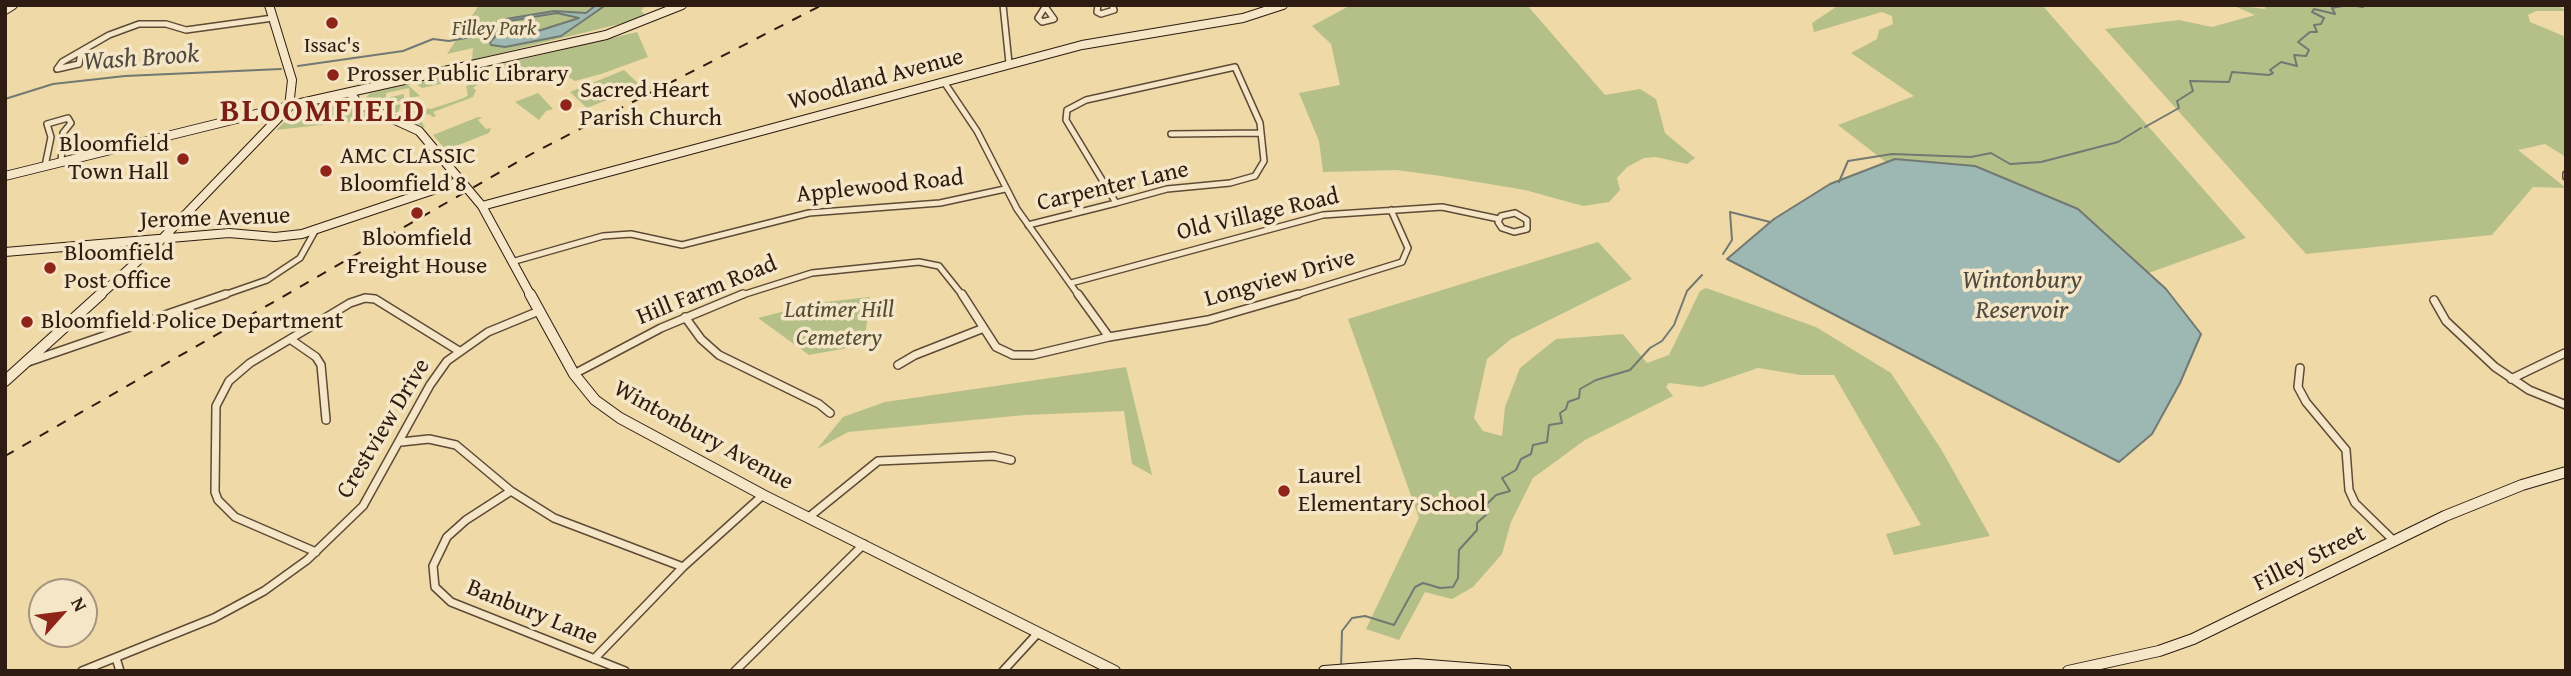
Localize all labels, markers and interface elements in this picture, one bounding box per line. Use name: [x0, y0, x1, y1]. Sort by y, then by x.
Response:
marker: Issac's: [324, 15, 340, 31]
park label: Filley Park: [452, 17, 536, 43]
place label: Issac's: [304, 34, 360, 60]
water label: Wash Brook: [82, 39, 200, 79]
street label: Woodland Avenue: [785, 43, 967, 117]
place label: Prosser Public Library: [347, 61, 569, 89]
marker: Prosser Public Library: [325, 67, 341, 83]
place label: Sacred Heart Parish Church: [580, 77, 722, 133]
district label: BLOOMFIELD: [221, 94, 425, 132]
marker: Sacred Heart Parish Church: [558, 97, 574, 113]
place label: Bloomfield Town Hall: [59, 131, 169, 187]
place label: AMC CLASSIC Bloomfield 8: [340, 143, 476, 199]
marker: Bloomfield Town Hall: [175, 151, 191, 167]
street label: Carpenter Lane: [1034, 156, 1192, 218]
marker: AMC CLASSIC Bloomfield 8: [318, 163, 334, 179]
street label: Applewood Road: [795, 164, 965, 210]
street label: Old Village Road: [1174, 182, 1342, 248]
street label: Jerome Avenue: [139, 202, 291, 236]
marker: Bloomfield Freight House: [409, 205, 425, 221]
place label: Bloomfield Freight House: [347, 225, 487, 281]
place label: Bloomfield Post Office: [64, 240, 174, 296]
street label: Longview Drive: [1201, 244, 1359, 314]
street label: Hill Farm Road: [633, 250, 781, 332]
marker: Bloomfield Post Office: [42, 260, 58, 276]
water label: Wintonbury Reservoir: [1962, 265, 2082, 326]
park label: Latimer Hill Cemetery: [784, 297, 894, 353]
place label: Bloomfield Police Department: [41, 308, 343, 336]
marker: Bloomfield Police Department: [19, 314, 35, 330]
street label: Crestview Drive: [331, 354, 437, 504]
street label: Wintonbury Avenue: [608, 375, 798, 497]
place label: Laurel Elementary School: [1298, 463, 1486, 519]
marker: Laurel Elementary School: [1276, 483, 1292, 499]
street label: Filley Street: [2249, 520, 2371, 598]
street label: Banbury Lane: [462, 574, 602, 652]
north arrow: [28, 578, 98, 648]
text: N: [64, 592, 95, 616]

